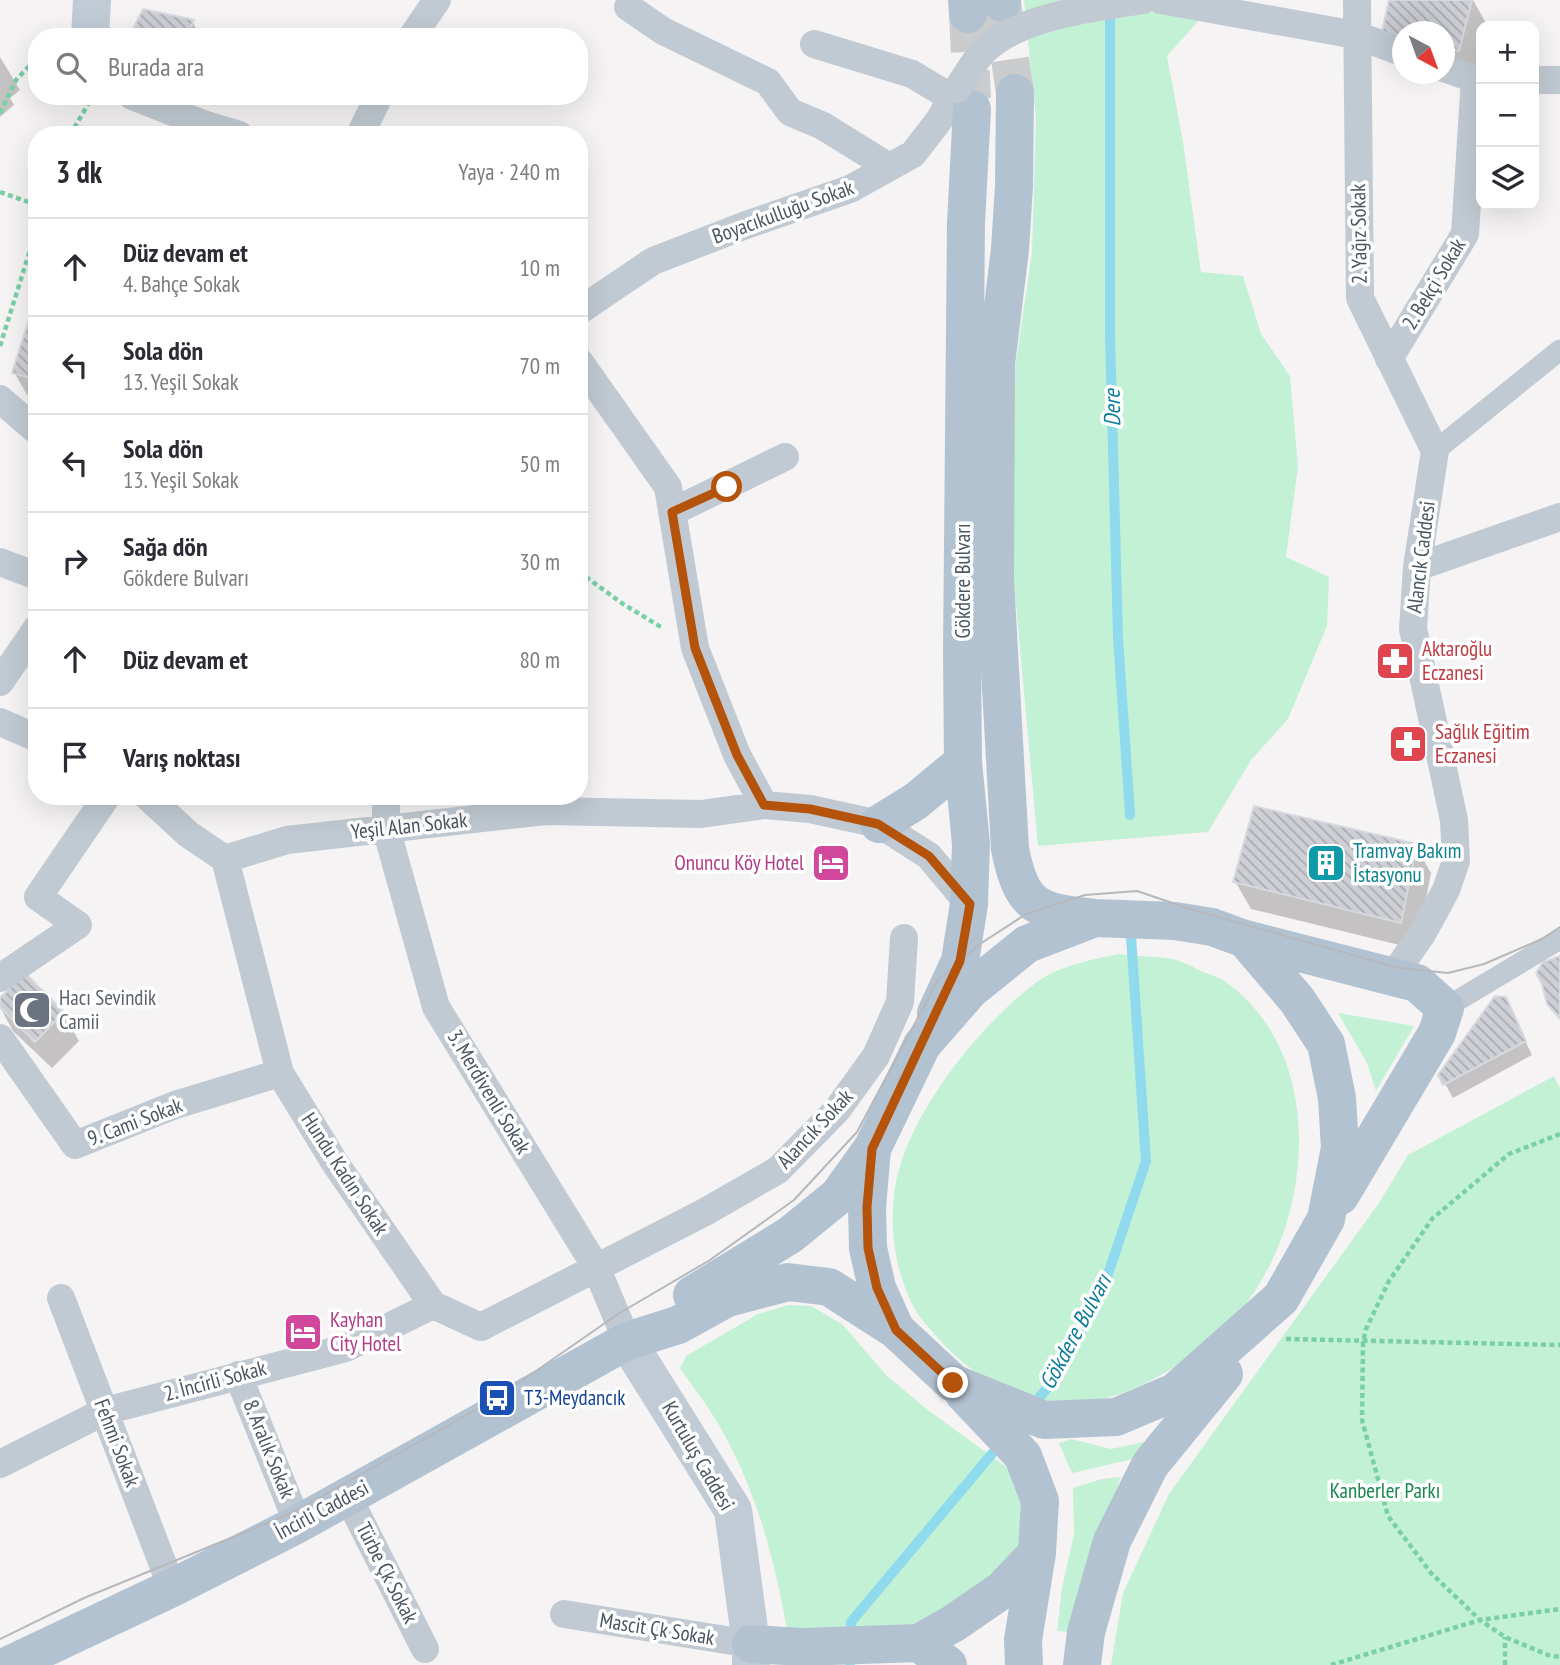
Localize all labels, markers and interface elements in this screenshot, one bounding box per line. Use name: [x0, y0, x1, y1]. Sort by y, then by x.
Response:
north arrow: [1392, 21, 1455, 84]
map controls: [1476, 21, 1539, 210]
button: +: [1476, 21, 1539, 84]
search box: [28, 28, 588, 105]
icon: search: [52, 48, 90, 86]
text: Burada ara: [108, 50, 204, 83]
button: −: [1476, 84, 1539, 147]
button: layers: [1476, 147, 1539, 210]
text: 3 dk: [56, 152, 102, 191]
text: Yaya · 240 m: [458, 157, 560, 186]
street label: Boyacıkulluğu Sokak: [708, 173, 857, 250]
street label: 2. Yağız Sokak: [1344, 184, 1373, 284]
street label: 2. Bekçi Sokak: [1396, 233, 1471, 334]
text: Düz devam et: [123, 236, 248, 269]
icon: ahead: [56, 248, 94, 286]
text: 10 m: [519, 253, 560, 282]
text: 4. Bahçe Sokak: [123, 269, 240, 298]
text: Sola dön: [123, 334, 203, 367]
icon: left: [56, 346, 94, 384]
text: 70 m: [519, 351, 560, 380]
text: 13. Yeşil Sokak: [123, 367, 239, 396]
water label: Dere: [1097, 388, 1126, 427]
text: Sola dön: [123, 432, 203, 465]
icon: left: [56, 444, 94, 482]
text: 50 m: [519, 449, 560, 478]
text: 13. Yeşil Sokak: [123, 465, 239, 494]
route start: [711, 471, 742, 502]
street label: Alancık Caddesi: [1400, 499, 1441, 615]
street label: Gökdere Bulvarı: [949, 524, 976, 638]
text: Sağa dön: [123, 530, 208, 563]
icon: right: [56, 542, 94, 580]
text: 30 m: [519, 547, 560, 576]
text: Gökdere Bulvarı: [123, 563, 249, 592]
place label: Aktaroğlu Eczanesi: [1422, 635, 1492, 686]
icon: ahead: [56, 640, 94, 678]
pharmacy icon: Aktaroğlu Eczanesi: [1374, 640, 1416, 682]
text: Düz devam et: [123, 643, 248, 676]
text: 80 m: [519, 645, 560, 674]
place label: Sağlık Eğitim Eczanesi: [1435, 718, 1530, 769]
pharmacy icon: Sağlık Eğitim Eczanesi: [1387, 723, 1429, 765]
icon: arrive: [56, 738, 94, 776]
text: Varış noktası: [123, 741, 241, 774]
street label: Yeşil Alan Sokak: [349, 806, 468, 845]
place label: Tramvay Bakım İstasyonu: [1353, 837, 1461, 888]
hotel icon: Onuncu Köy Hotel: [810, 842, 852, 884]
building icon: Tramvay Bakım İstasyonu: [1305, 842, 1347, 884]
place label: Onuncu Köy Hotel: [674, 849, 804, 876]
place label: Hacı Sevindik Camii: [59, 984, 156, 1035]
mosque icon: Hacı Sevindik Camii: [11, 989, 53, 1031]
street label: 3. Merdivenli Sokak: [442, 1025, 537, 1159]
street label: Alancık Sokak: [771, 1083, 858, 1174]
street label: 9. Cami Sokak: [84, 1091, 186, 1152]
street label: Hundu Kadın Sokak: [296, 1107, 395, 1240]
water label: Gökdere Bulvarı: [1032, 1268, 1118, 1394]
place label: Kayhan City Hotel: [330, 1306, 401, 1357]
hotel icon: Kayhan City Hotel: [282, 1311, 324, 1353]
street label: 2. İncirli Sokak: [161, 1354, 269, 1407]
route end: [937, 1367, 968, 1398]
bus stop icon: T3-Meydancık: [476, 1377, 518, 1419]
place label: T3-Meydancık: [524, 1384, 625, 1411]
street label: Fehmi Sokak: [88, 1395, 147, 1491]
street label: 8. Aralık Sokak: [237, 1396, 301, 1502]
street label: Kurtuluş Caddesi: [656, 1396, 741, 1515]
street label: İncirli Caddesi: [270, 1474, 373, 1545]
park label: Kanberler Parkı: [1330, 1477, 1440, 1504]
street label: Türbe Çk Sokak: [351, 1518, 424, 1628]
street label: Mascit Çk Sokak: [598, 1606, 716, 1651]

